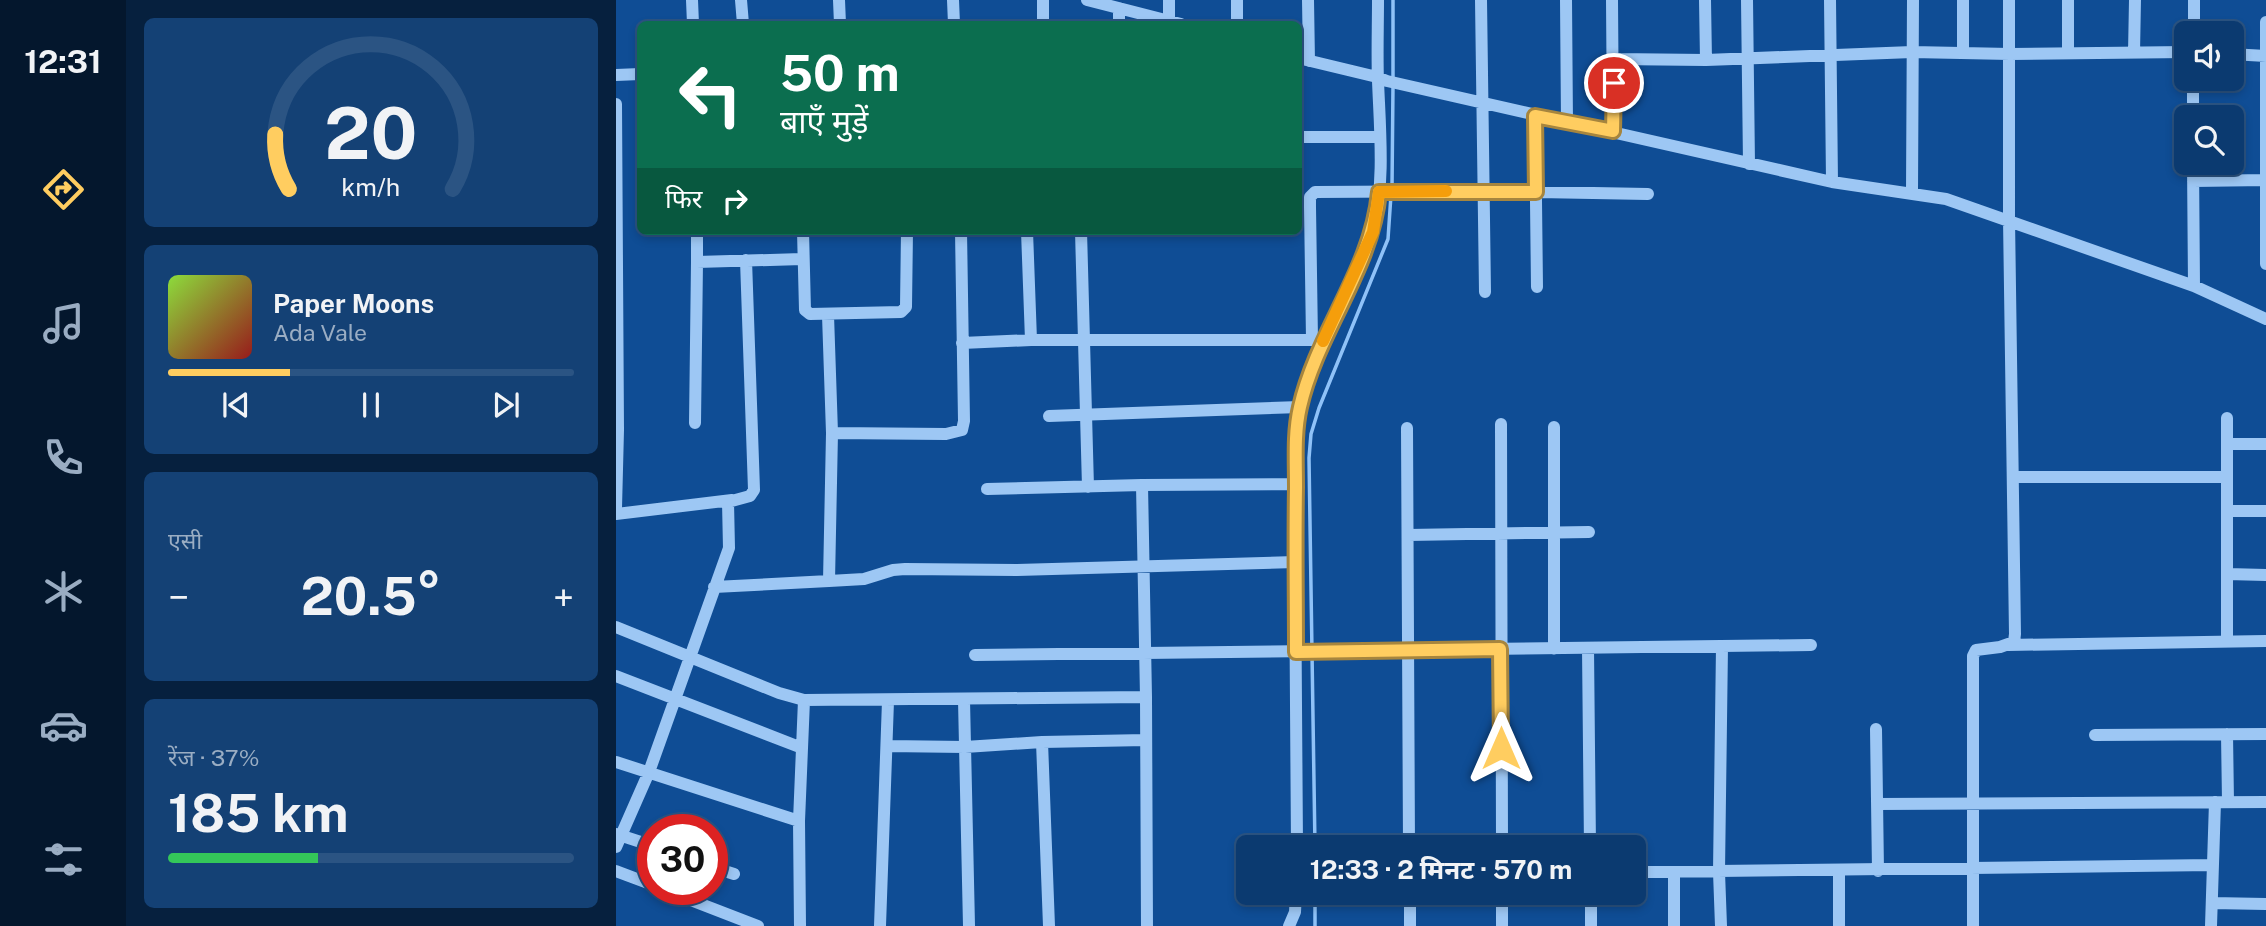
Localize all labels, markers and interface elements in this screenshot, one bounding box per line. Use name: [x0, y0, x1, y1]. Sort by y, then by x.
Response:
map controls: [2174, 21, 2244, 175]
button: sound: [2174, 21, 2244, 91]
text: 12:31: [24, 43, 102, 80]
text: 50 m: [780, 44, 900, 102]
icon: left: [665, 49, 756, 140]
pin: [1584, 53, 1644, 113]
icon: arrive: [1595, 64, 1633, 102]
text: 20: [324, 90, 418, 175]
text: बाएँ मुड़ें: [780, 103, 868, 140]
button: search: [2174, 105, 2244, 175]
icon: directions: [39, 165, 88, 214]
text: km/h: [342, 171, 400, 201]
icon: right: [716, 182, 754, 220]
text: फिर: [665, 183, 702, 214]
text: Paper Moons: [273, 288, 434, 319]
icon: music: [39, 299, 88, 348]
text: Ada Vale: [273, 319, 367, 346]
icon: previous: [217, 386, 255, 424]
icon: pause: [352, 386, 390, 424]
icon: next: [487, 386, 525, 424]
icon: phone: [39, 433, 88, 482]
text: एसी: [168, 527, 202, 554]
text: 20.5°: [301, 566, 441, 627]
icon: climate: [39, 567, 88, 616]
text: −: [168, 575, 189, 620]
text: +: [553, 575, 574, 620]
icon: car: [39, 701, 88, 750]
position arrow: [1464, 711, 1538, 785]
text: रेंज · 37%: [168, 744, 259, 771]
text: 185 km: [168, 783, 349, 844]
speed limit sign: 30: [637, 814, 728, 905]
icon: filters: [39, 835, 88, 884]
text: 12:33 · 2 मिनट · 570 m: [1310, 854, 1572, 885]

